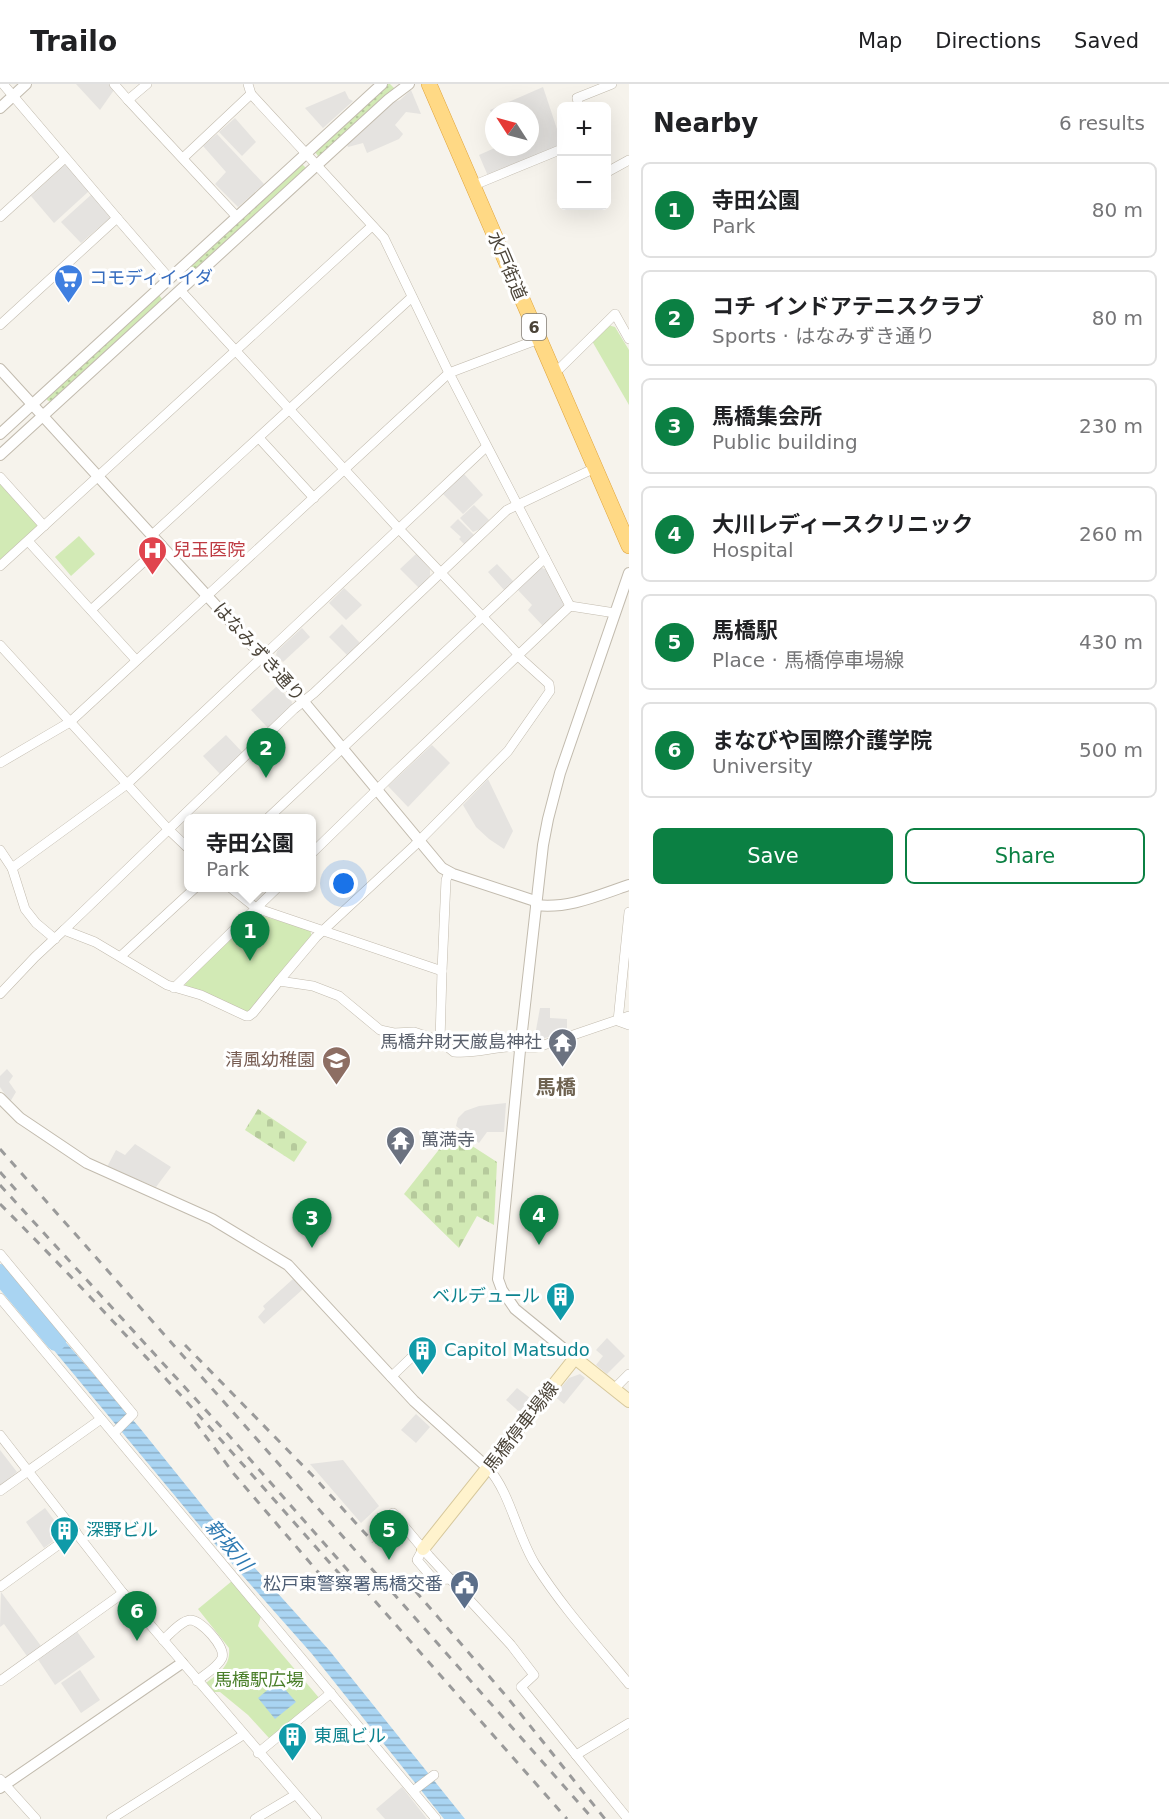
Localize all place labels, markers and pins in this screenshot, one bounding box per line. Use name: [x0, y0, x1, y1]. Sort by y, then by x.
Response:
supermarket icon: コモディイイダ: [52, 262, 84, 304]
place label: コモディイイダ: [89, 267, 213, 288]
hospital icon: 兒玉医院: [136, 534, 168, 576]
place label: 兒玉医院: [173, 539, 245, 560]
pin: 2: [246, 728, 286, 778]
pin: 1: [230, 912, 270, 961]
temple icon: 馬橋弁財天厳島神社: [547, 1026, 579, 1068]
place label: 馬橋弁財天厳島神社: [380, 1031, 542, 1052]
school or university icon: 清風幼稚園: [320, 1044, 352, 1086]
place label: 清風幼稚園: [225, 1049, 315, 1070]
temple icon: 萬満寺: [384, 1124, 416, 1166]
place label: 萬満寺: [421, 1129, 475, 1150]
pin: 4: [520, 1196, 558, 1245]
pin: 3: [292, 1198, 332, 1248]
building icon: ベルデュール: [545, 1280, 577, 1322]
place label: ベルデュール: [432, 1285, 540, 1306]
building icon: Capitol Matsudo: [407, 1334, 439, 1376]
place label: Capitol Matsudo: [444, 1339, 590, 1360]
pin: 5: [370, 1510, 408, 1560]
building icon: 深野ビル: [49, 1514, 81, 1556]
place label: 深野ビル: [86, 1519, 158, 1540]
public building icon: 松戸東警察署馬橋交番: [448, 1568, 480, 1610]
place label: 松戸東警察署馬橋交番: [263, 1573, 443, 1594]
pin: 6: [118, 1592, 156, 1641]
building icon: 東風ビル: [277, 1720, 309, 1762]
place label: 東風ビル: [314, 1725, 386, 1746]

